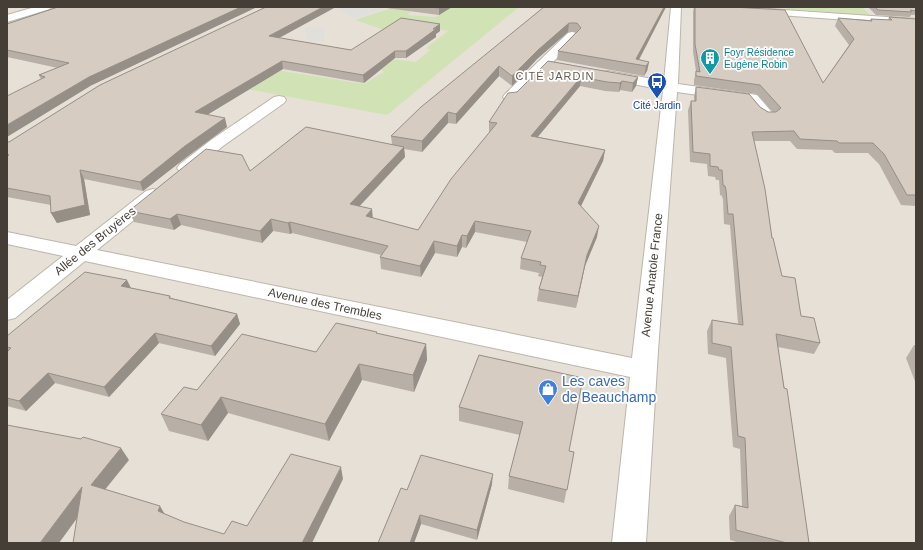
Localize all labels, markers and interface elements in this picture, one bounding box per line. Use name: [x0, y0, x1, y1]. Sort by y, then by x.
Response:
building icon: Foyr Résidence Eugène Robin: [699, 47, 721, 75]
place label: Foyr Résidence Eugène Robin: [724, 47, 794, 70]
district label: CITÉ JARDIN: [516, 70, 594, 82]
bus stop icon: Cité Jardin: [646, 71, 668, 99]
place label: Cité Jardin: [633, 100, 681, 111]
street label: Allée des Bruyères: [51, 204, 139, 278]
street label: Avenue Anatole France: [639, 212, 666, 338]
street label: Avenue des Trembles: [267, 285, 383, 323]
place label: Les caves de Beauchamp: [562, 373, 656, 405]
shop icon: Les caves de Beauchamp: [537, 378, 559, 406]

